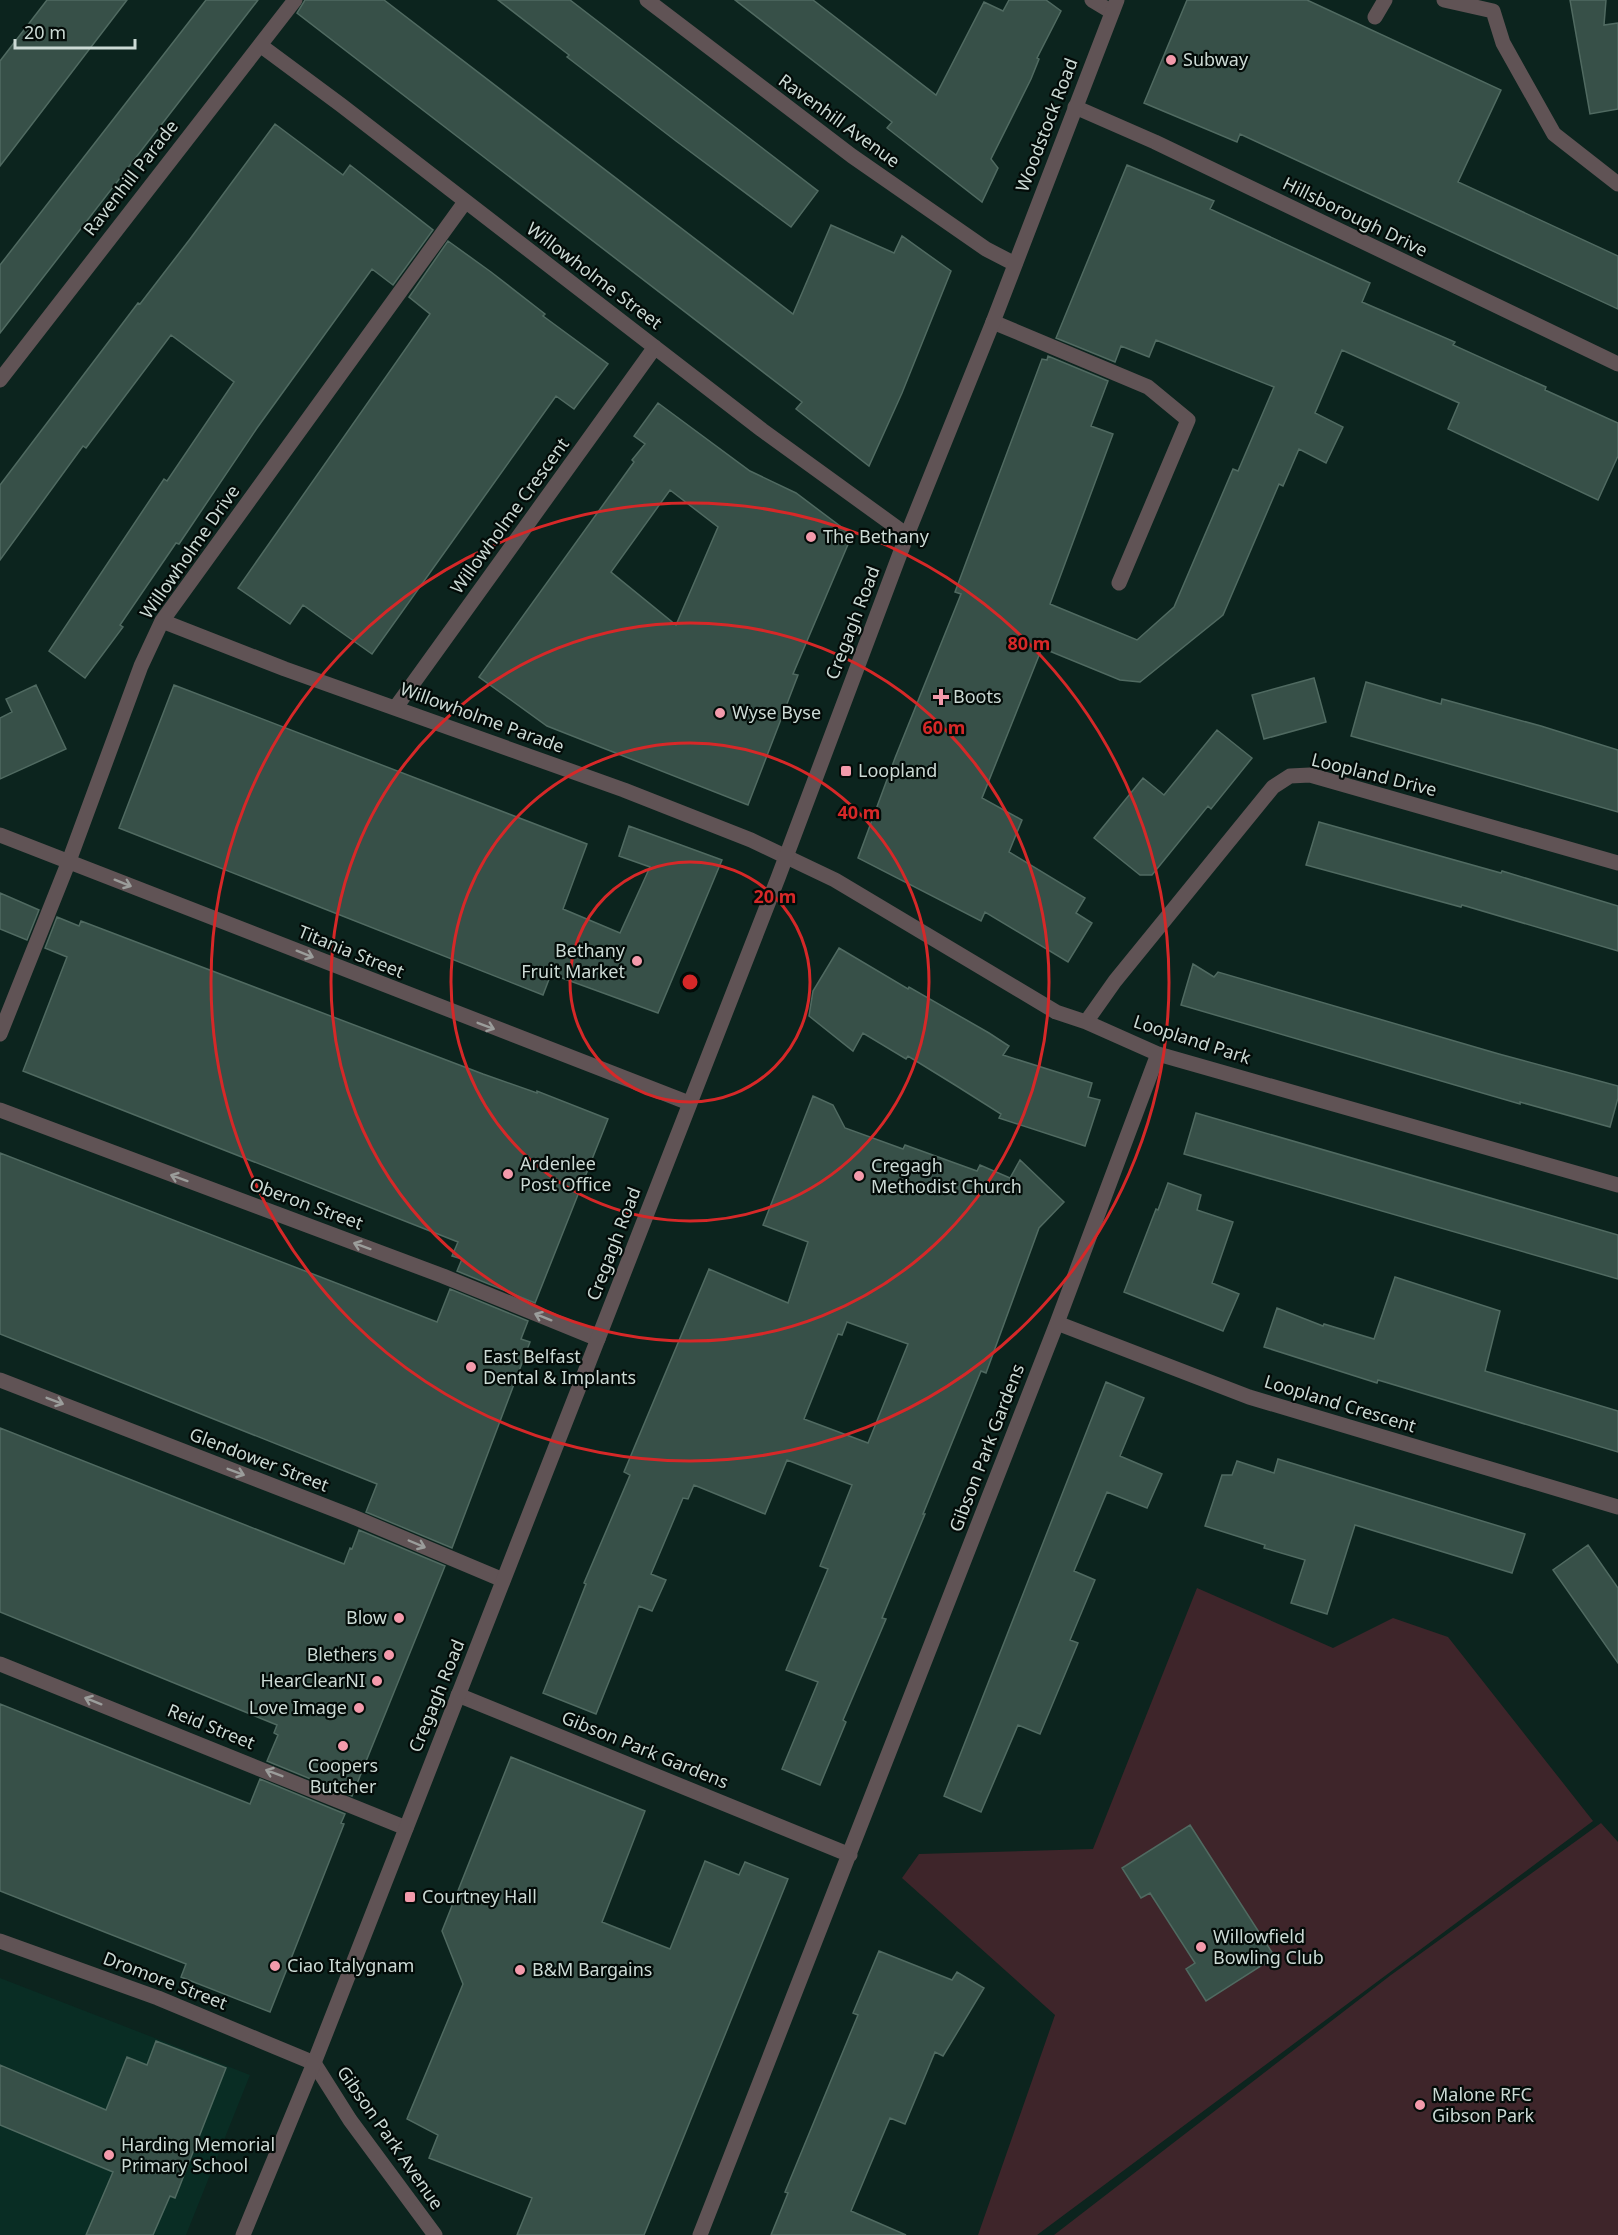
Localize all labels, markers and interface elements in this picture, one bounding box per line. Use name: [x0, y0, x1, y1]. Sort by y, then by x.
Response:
scale bar: [15, 12, 135, 50]
text: 20 m: [24, 20, 66, 44]
place label: Subway: [1183, 47, 1249, 71]
marker: Subway: [1164, 53, 1178, 67]
street label: Woodstock Road: [1010, 54, 1083, 195]
street label: Ravenhill Avenue: [774, 68, 905, 172]
street label: Ravenhill Parade: [77, 115, 183, 240]
street label: Hillsborough Drive: [1279, 171, 1432, 262]
street label: Willowholme Street: [522, 216, 668, 334]
street label: Willowholme Crescent: [444, 432, 574, 598]
street label: Willowholme Drive: [134, 480, 244, 623]
place label: The Bethany: [823, 524, 930, 548]
marker: The Bethany: [804, 530, 818, 544]
street label: Cregagh Road: [819, 562, 885, 683]
text: 80 m: [1008, 631, 1050, 655]
street label: Willowholme Parade: [397, 676, 568, 758]
place label: Boots: [953, 684, 1002, 708]
marker: Boots: [934, 690, 948, 704]
place label: Wyse Byse: [732, 700, 821, 724]
marker: Wyse Byse: [713, 706, 727, 720]
text: 60 m: [923, 715, 965, 739]
street label: Loopland Drive: [1309, 747, 1439, 801]
place label: Loopland: [858, 758, 937, 782]
marker: Loopland: [839, 764, 853, 778]
text: 40 m: [838, 800, 880, 824]
one-way arrow: [114, 878, 132, 889]
text: 20 m: [754, 884, 796, 908]
street label: Titania Street: [295, 919, 408, 983]
place label: Bethany Fruit Market: [521, 938, 626, 983]
one-way arrow: [295, 949, 314, 960]
marker: Bethany Fruit Market: [630, 954, 644, 968]
centre of rings: [680, 972, 700, 992]
street label: Loopland Park: [1131, 1009, 1254, 1069]
one-way arrow: [476, 1021, 495, 1032]
place label: Ardenlee Post Office: [520, 1151, 611, 1196]
place label: Cregagh Methodist Church: [871, 1153, 1022, 1198]
marker: Ardenlee Post Office: [501, 1167, 515, 1181]
marker: Cregagh Methodist Church: [852, 1169, 866, 1183]
one-way arrow: [170, 1171, 189, 1182]
street label: Oberon Street: [246, 1171, 367, 1235]
street label: Cregagh Road: [580, 1183, 646, 1304]
one-way arrow: [353, 1239, 372, 1250]
one-way arrow: [535, 1311, 553, 1322]
place label: East Belfast Dental & Implants: [483, 1344, 636, 1389]
marker: East Belfast Dental & Implants: [464, 1360, 478, 1374]
street label: Gibson Park Gardens: [943, 1360, 1029, 1535]
street label: Loopland Crescent: [1261, 1369, 1420, 1438]
one-way arrow: [45, 1396, 63, 1407]
street label: Glendower Street: [186, 1421, 333, 1497]
one-way arrow: [227, 1467, 245, 1478]
one-way arrow: [408, 1539, 426, 1550]
place label: Blow: [346, 1605, 387, 1629]
marker: Blow: [392, 1611, 406, 1625]
street label: Cregagh Road: [402, 1636, 470, 1756]
place label: Blethers: [307, 1642, 377, 1666]
marker: Blethers: [382, 1648, 396, 1662]
place label: HearClearNI: [260, 1668, 365, 1692]
marker: HearClearNI: [370, 1674, 384, 1688]
one-way arrow: [84, 1695, 103, 1706]
place label: Love Image: [249, 1695, 347, 1719]
street label: Reid Street: [164, 1698, 259, 1755]
marker: Love Image: [352, 1701, 366, 1715]
street label: Gibson Park Gardens: [558, 1705, 732, 1794]
marker: Coopers Butcher: [336, 1739, 350, 1753]
place label: Coopers Butcher: [308, 1753, 378, 1798]
one-way arrow: [266, 1767, 284, 1778]
place label: Courtney Hall: [422, 1884, 537, 1908]
marker: Courtney Hall: [403, 1890, 417, 1904]
place label: Willowfield Bowling Club: [1213, 1924, 1324, 1969]
marker: Willowfield Bowling Club: [1194, 1940, 1208, 1954]
street label: Dromore Street: [100, 1945, 231, 2015]
place label: Ciao Italygnam: [287, 1953, 414, 1977]
place label: B&M Bargains: [532, 1957, 653, 1981]
marker: Ciao Italygnam: [268, 1959, 282, 1973]
marker: B&M Bargains: [513, 1963, 527, 1977]
street label: Gibson Park Avenue: [332, 2061, 449, 2214]
place label: Malone RFC Gibson Park: [1432, 2082, 1535, 2127]
marker: Malone RFC Gibson Park: [1413, 2098, 1427, 2112]
place label: Harding Memorial Primary School: [121, 2132, 275, 2177]
marker: Harding Memorial Primary School: [102, 2148, 116, 2162]

